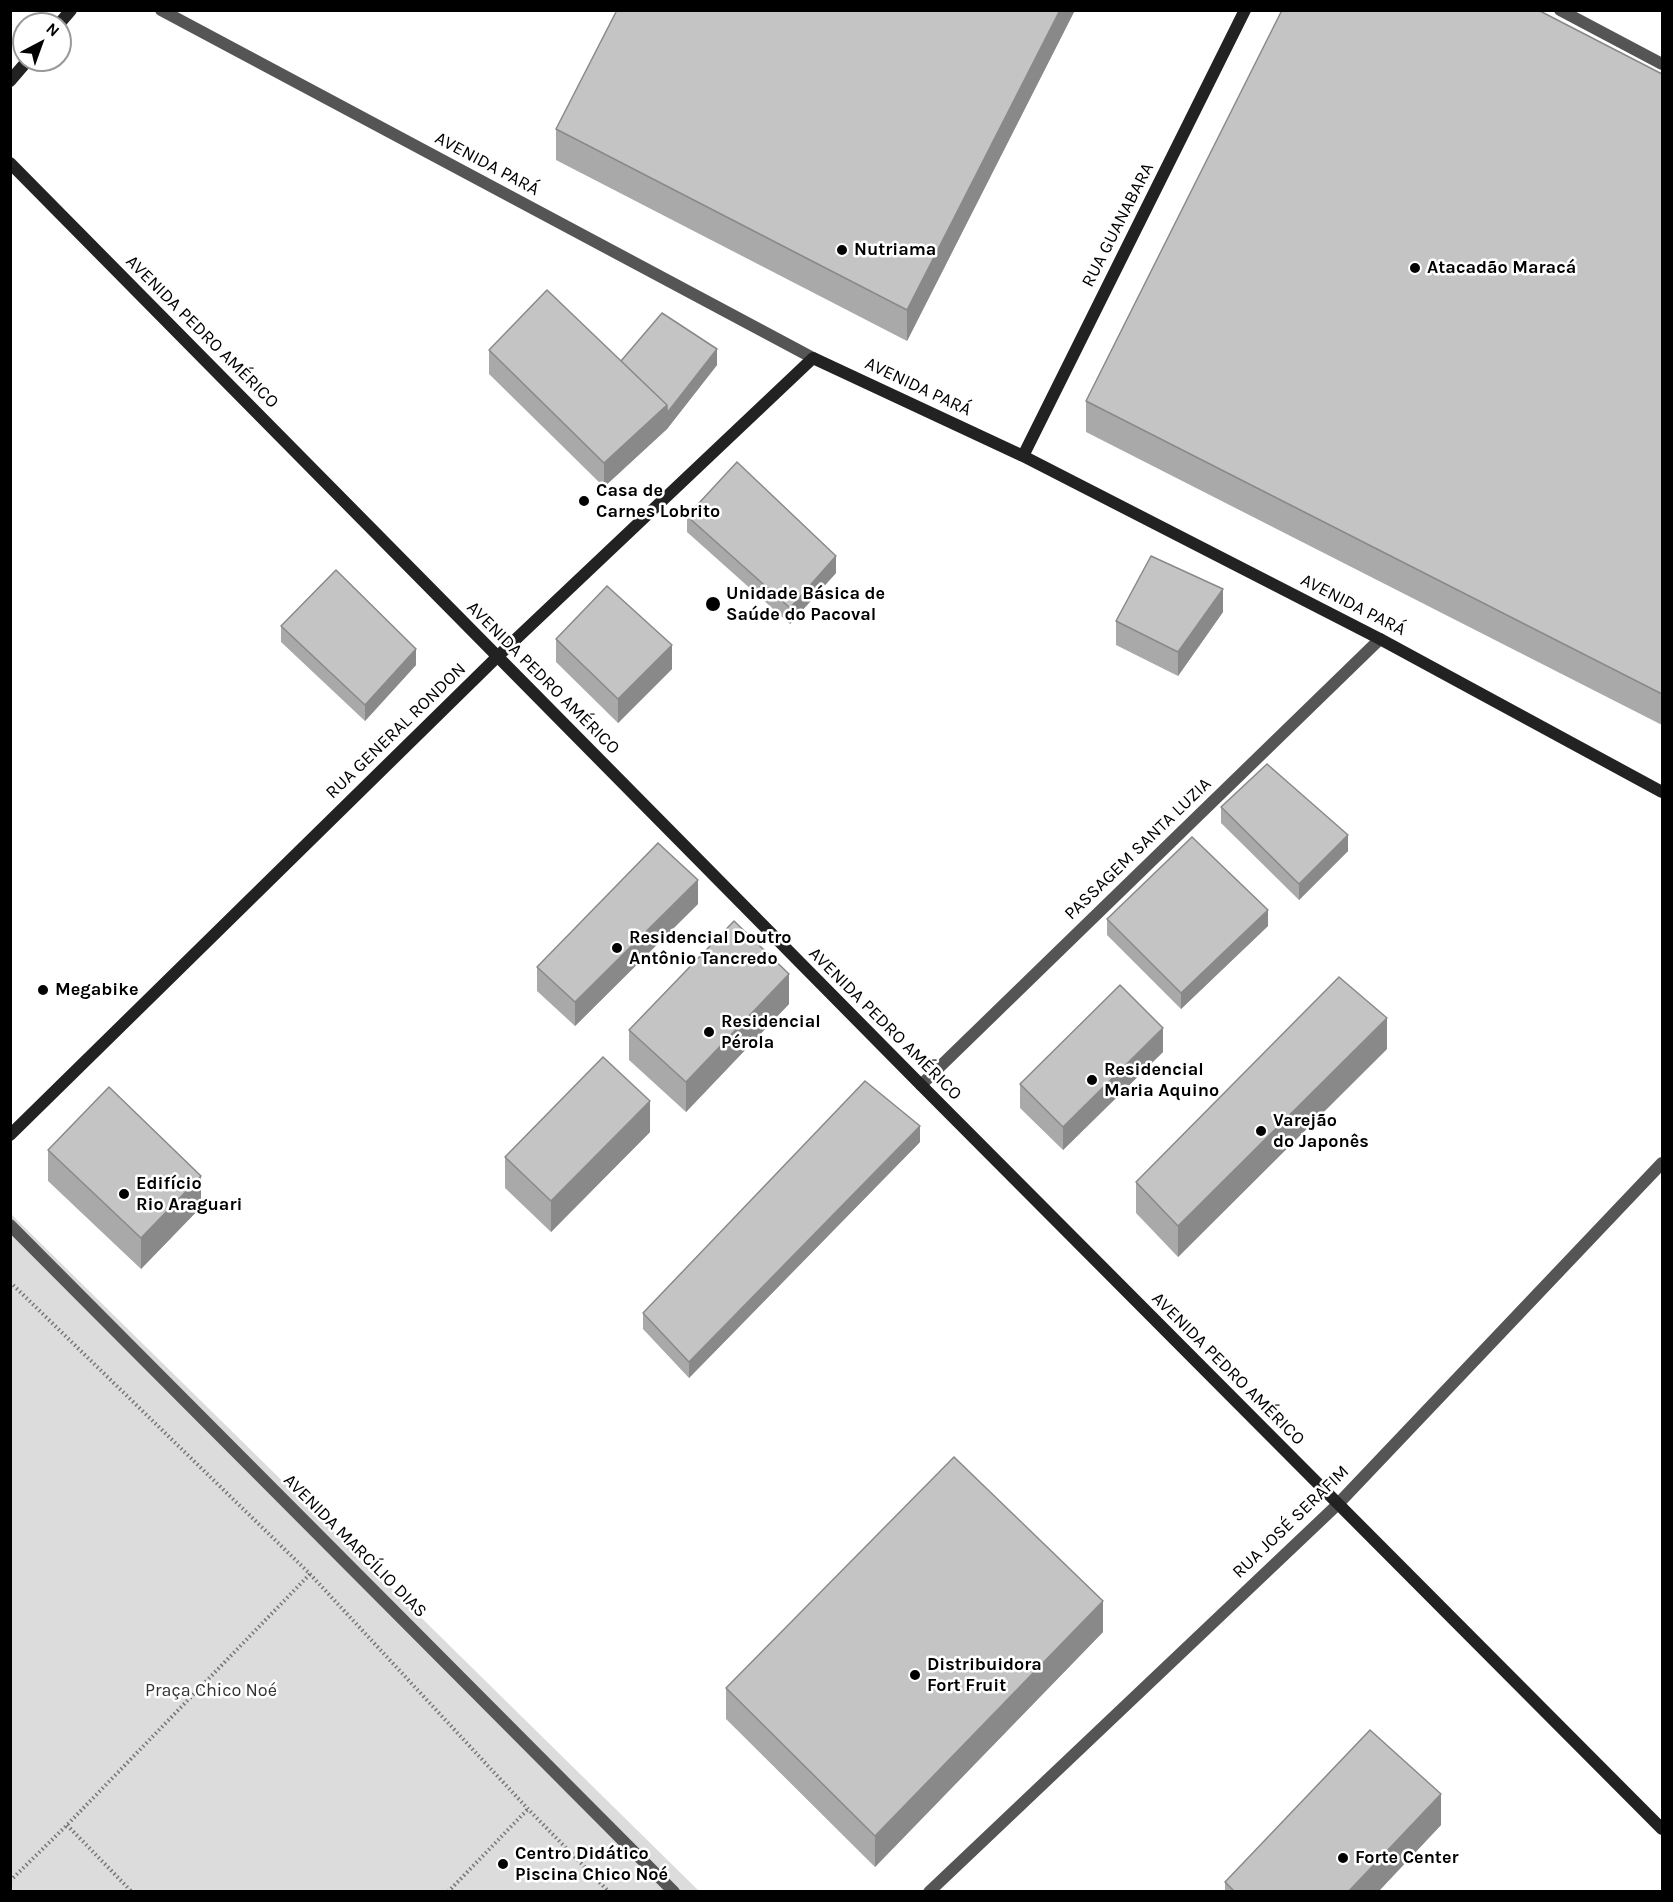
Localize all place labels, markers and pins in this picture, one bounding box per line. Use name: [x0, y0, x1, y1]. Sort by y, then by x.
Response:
place label: Nutriama: [854, 239, 936, 261]
marker: Nutriama: [835, 243, 849, 257]
place label: Atacadão Maracá: [1427, 257, 1576, 279]
marker: Atacadão Maracá: [1408, 261, 1422, 275]
place label: Casa de Carnes Lobrito: [596, 480, 720, 522]
marker: Casa de Carnes Lobrito: [577, 494, 591, 508]
place label: Unidade Básica de Saúde do Pacoval: [726, 583, 885, 626]
marker: Unidade Básica de Saúde do Pacoval: [704, 595, 722, 613]
place label: Residencial Doutro Antônio Tancredo: [629, 927, 792, 970]
marker: Residencial Doutro Antônio Tancredo: [610, 941, 624, 955]
place label: Megabike: [55, 979, 138, 1001]
marker: Megabike: [36, 983, 50, 997]
place label: Residencial Pérola: [721, 1011, 821, 1054]
marker: Residencial Pérola: [702, 1025, 716, 1039]
place label: Residencial Maria Aquino: [1104, 1059, 1219, 1102]
marker: Residencial Maria Aquino: [1085, 1073, 1099, 1087]
place label: Varejão do Japonês: [1273, 1110, 1369, 1152]
marker: Varejão do Japonês: [1254, 1124, 1268, 1138]
place label: Edifício Rio Araguari: [136, 1173, 242, 1216]
marker: Edifício Rio Araguari: [117, 1187, 131, 1201]
place label: Distribuidora Fort Fruit: [927, 1654, 1042, 1696]
marker: Distribuidora Fort Fruit: [908, 1668, 922, 1682]
place label: Centro Didático Piscina Chico Noé: [515, 1843, 668, 1886]
place label: Forte Center: [1355, 1847, 1459, 1869]
marker: Forte Center: [1336, 1851, 1350, 1865]
marker: Centro Didático Piscina Chico Noé: [496, 1857, 510, 1871]

